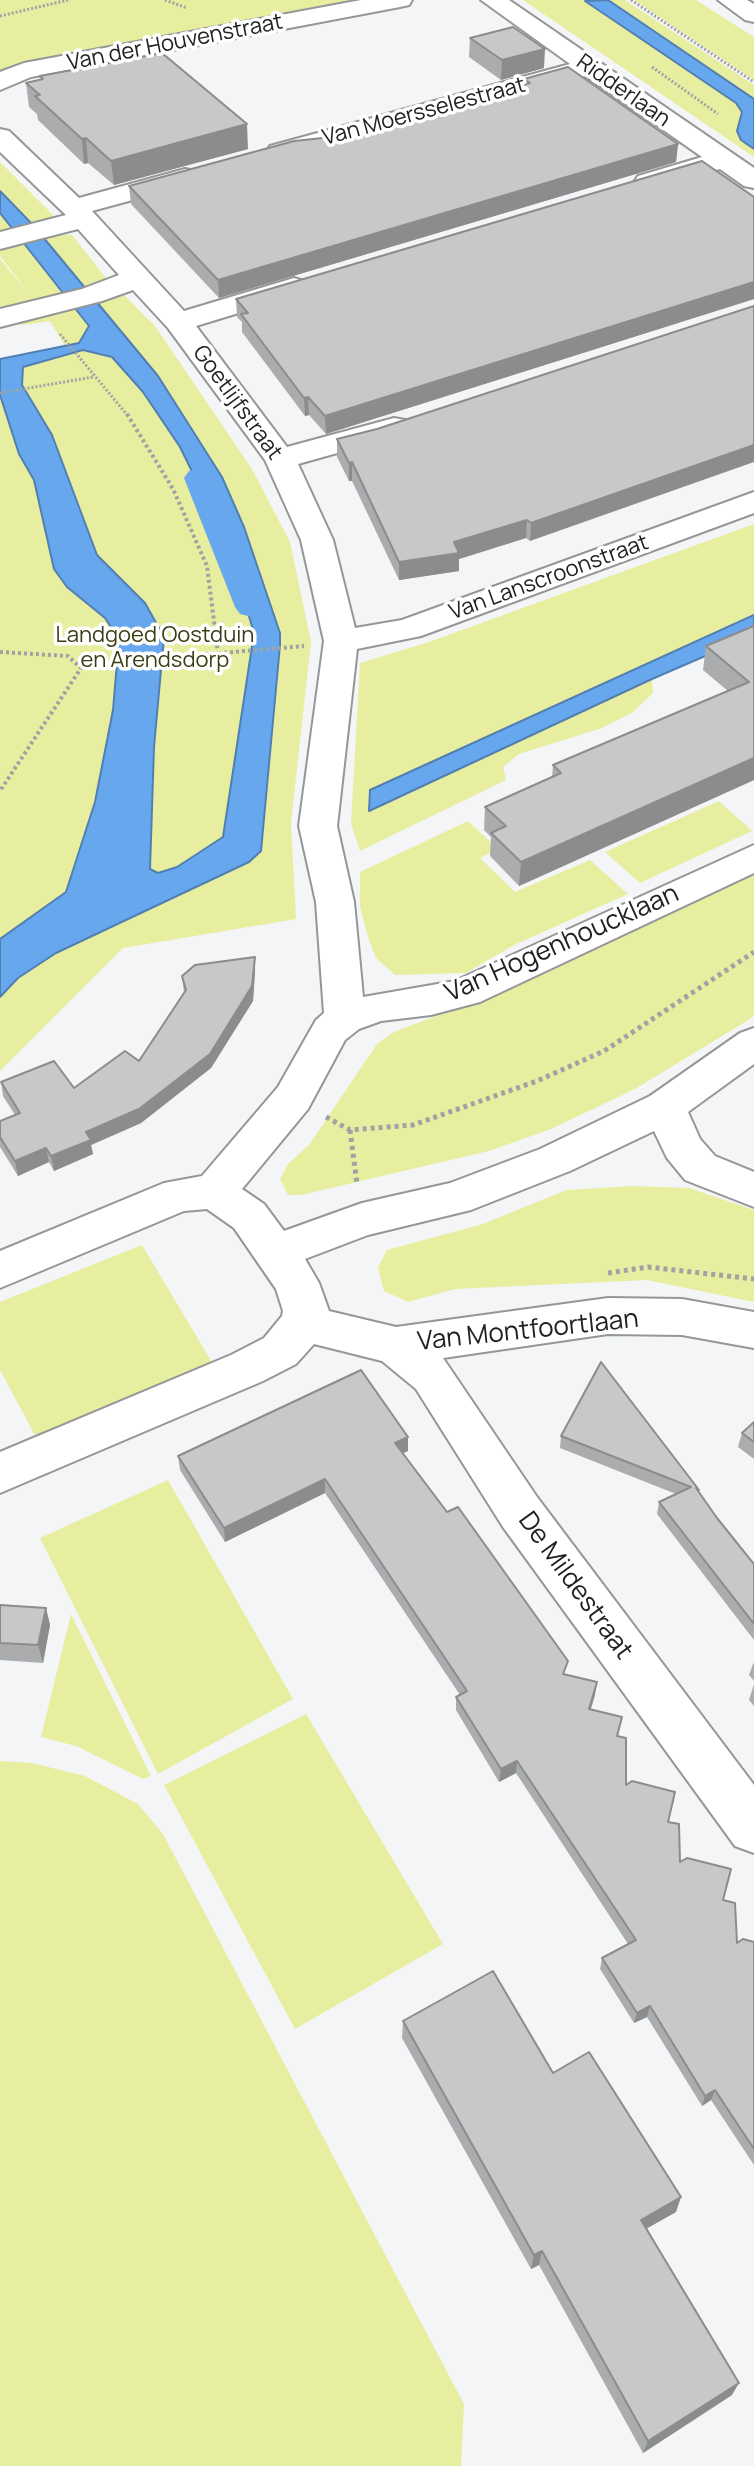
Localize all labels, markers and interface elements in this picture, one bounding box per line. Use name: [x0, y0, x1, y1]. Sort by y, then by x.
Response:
street label: Van der Houvenstraat: [65, 9, 285, 77]
street label: Ridderlaan: [571, 49, 675, 133]
street label: Van Moersselestraat: [320, 72, 528, 152]
street label: Goetlijfstraat: [187, 341, 287, 465]
street label: Van Lanscroonstraat: [446, 530, 652, 626]
park label: Landgoed Oostduin en Arendsdorp: [56, 623, 254, 674]
street label: Van Hogenhoucklaan: [440, 878, 684, 1010]
street label: Van Montfoortlaan: [416, 1304, 640, 1358]
street label: De Mildestraat: [511, 1506, 639, 1666]

